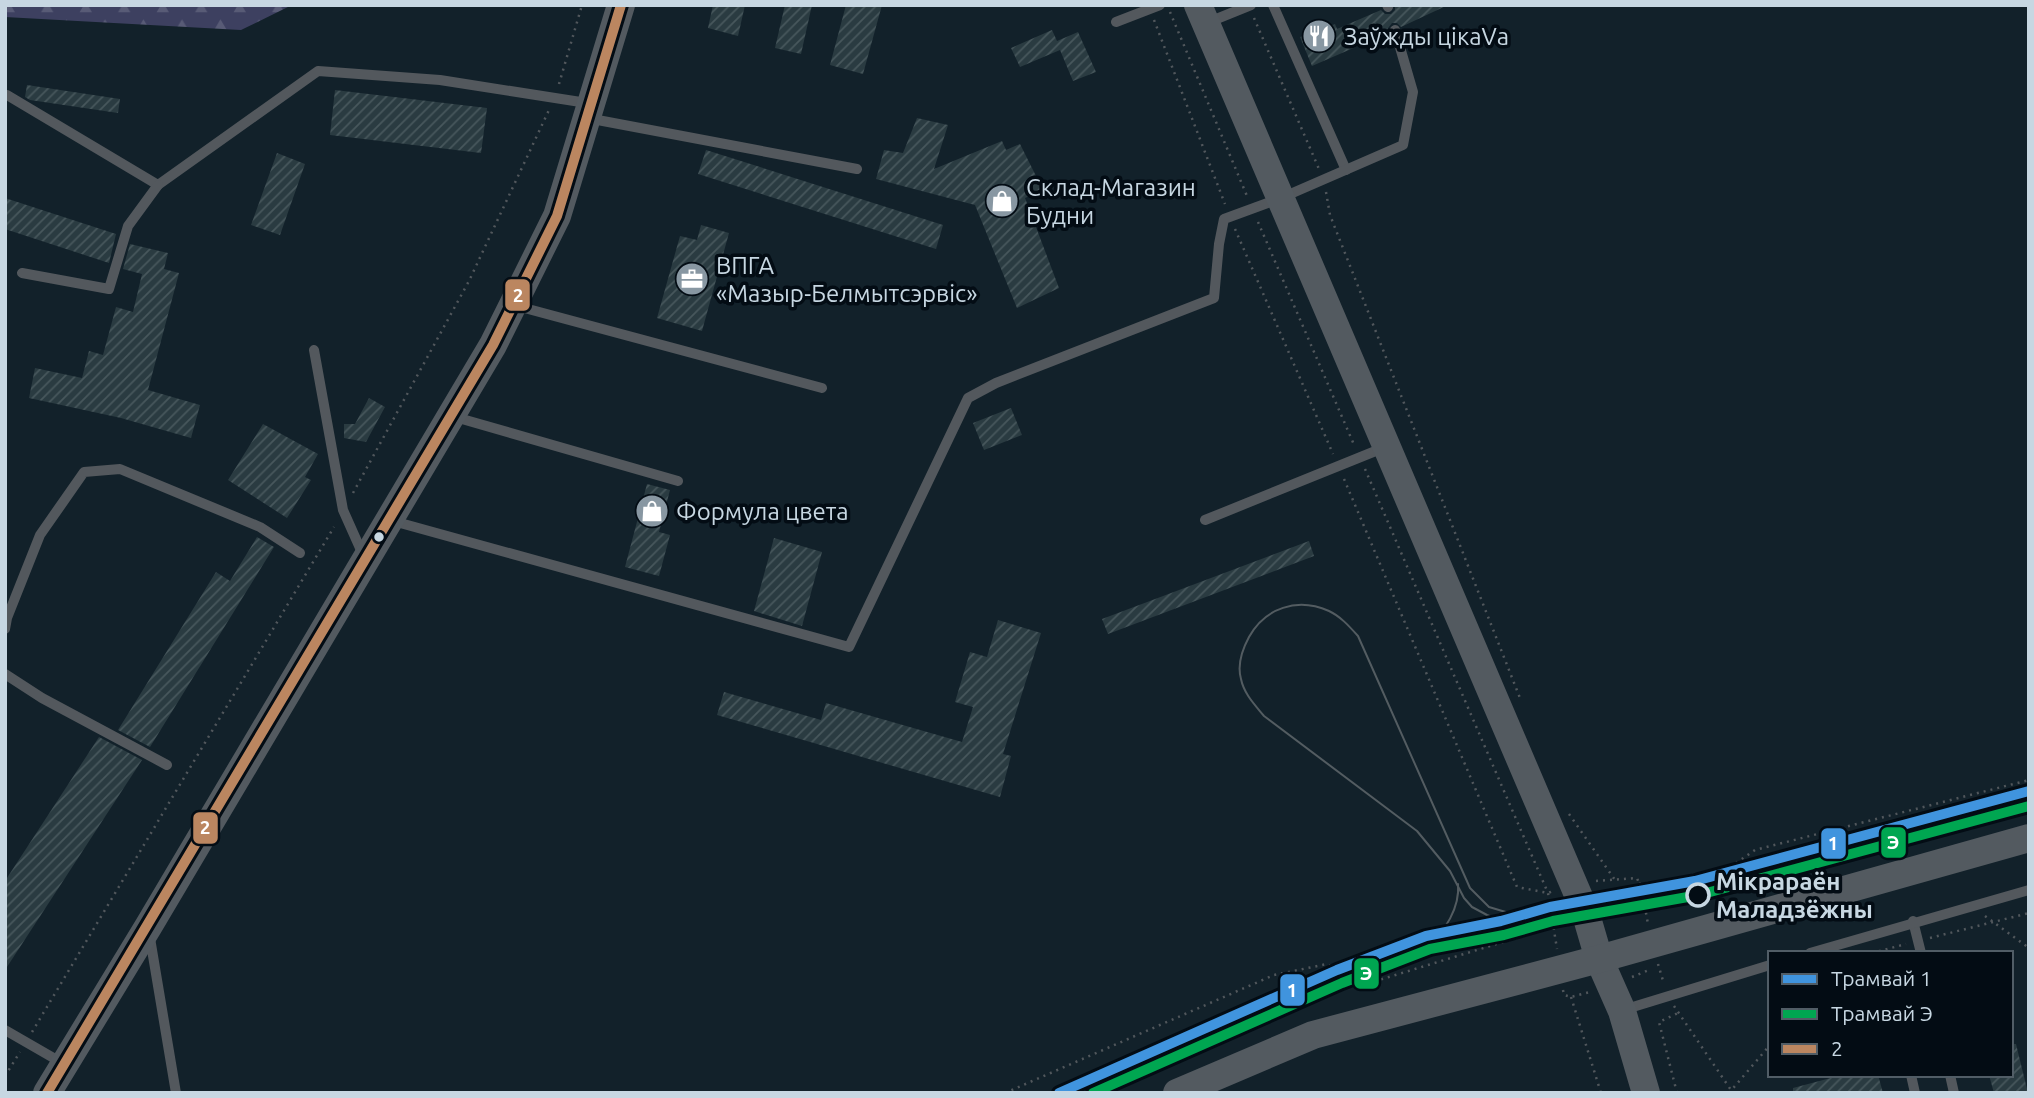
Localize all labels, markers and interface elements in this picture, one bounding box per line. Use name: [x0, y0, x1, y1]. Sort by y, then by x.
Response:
restaurant icon: Заўжды цікаVа: [1300, 17, 1338, 55]
place label: Заўжды цікаVа: [1344, 23, 1509, 50]
place label: Склад-Магазин Будни: [1026, 174, 1196, 229]
shop icon: Склад-Магазин Будни: [983, 182, 1021, 220]
place label: ВПГА «Мазыр-Белмытсэрвіс»: [716, 252, 978, 307]
office icon: ВПГА «Мазыр-Белмытсэрвіс»: [673, 260, 711, 298]
line badge: 2: [504, 278, 531, 312]
text: 2: [513, 284, 523, 306]
shop icon: Формула цвета: [633, 492, 671, 530]
place label: Формула цвета: [676, 498, 849, 525]
unlabelled marker: [372, 530, 386, 544]
line badge: 2: [192, 811, 219, 845]
text: 2: [200, 816, 210, 838]
line badge: Э: [1880, 826, 1907, 859]
line badge: 1: [1820, 827, 1847, 860]
text: Э: [1887, 831, 1899, 853]
text: 1: [1828, 832, 1838, 854]
place label: Мікрараён Маладзёжны: [1716, 868, 1873, 923]
marker: Мікрараён Маладзёжны: [1686, 883, 1710, 907]
legend: [1768, 951, 2013, 1077]
line badge: Э: [1353, 957, 1380, 990]
text: Э: [1360, 962, 1372, 984]
text: Трамвай 1: [1831, 966, 1932, 990]
line badge: 1: [1279, 973, 1306, 1007]
text: 1: [1287, 979, 1297, 1001]
text: Трамвай Э: [1831, 1001, 1933, 1025]
text: 2: [1831, 1036, 1843, 1060]

